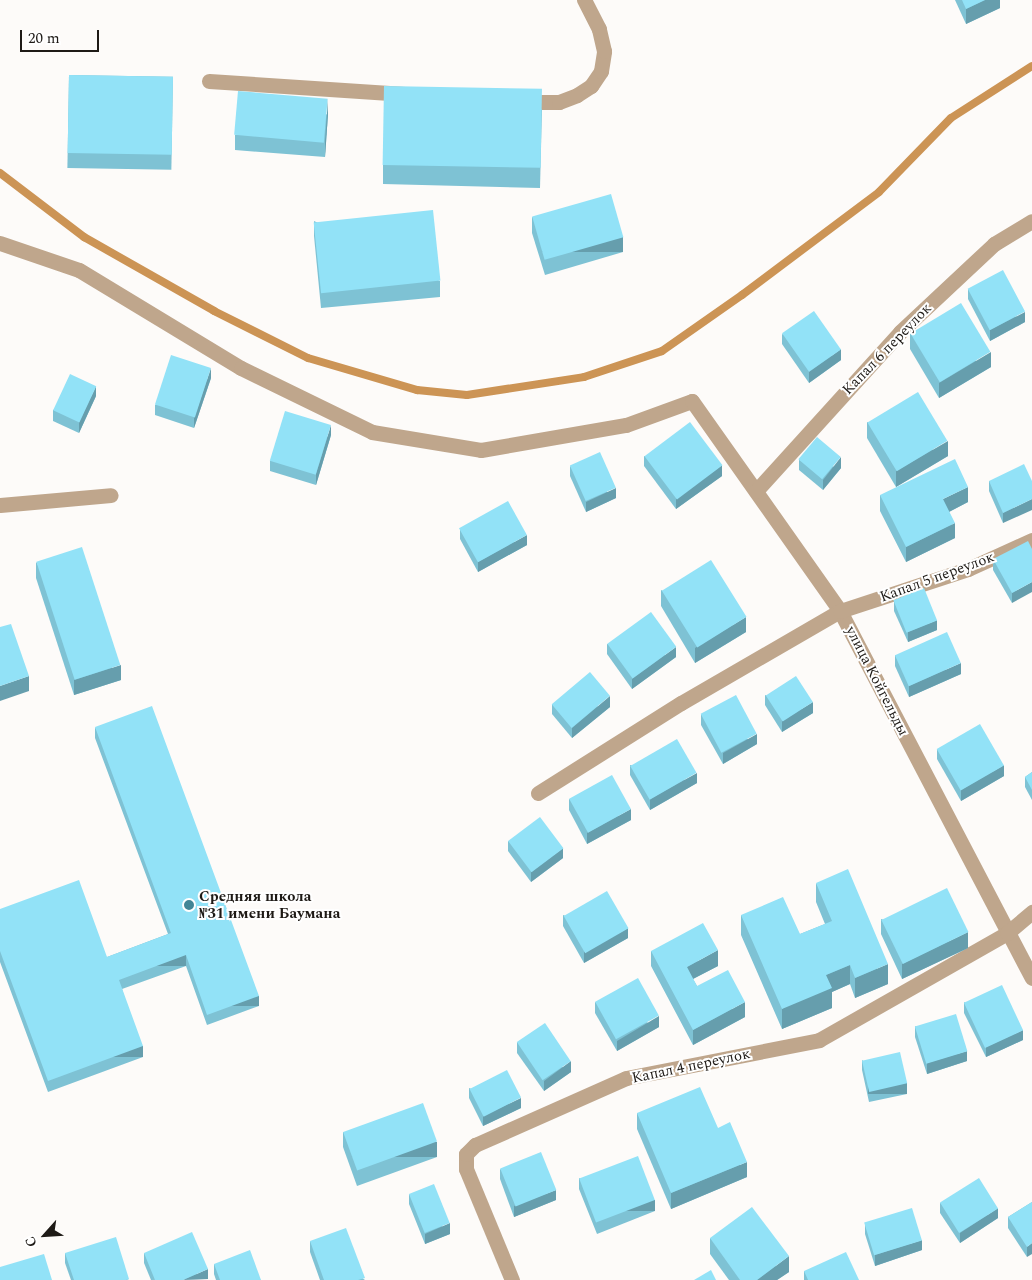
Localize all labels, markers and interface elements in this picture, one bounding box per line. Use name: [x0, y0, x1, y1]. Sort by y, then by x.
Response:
scale bar: [22, 20, 101, 52]
text: 20 m: [28, 27, 60, 50]
street label: Капал 6 переулок: [839, 299, 935, 399]
street label: Капал 5 переулок: [877, 548, 997, 606]
street label: улица Койгельды: [842, 623, 912, 739]
place label: Средняя школа №31 имени Баумана: [199, 887, 340, 922]
marker: Средняя школа №31 имени Баумана: [183, 899, 195, 911]
street label: Капал 4 переулок: [630, 1045, 752, 1087]
north arrow: [20, 1210, 70, 1260]
text: С: [19, 1233, 43, 1251]

